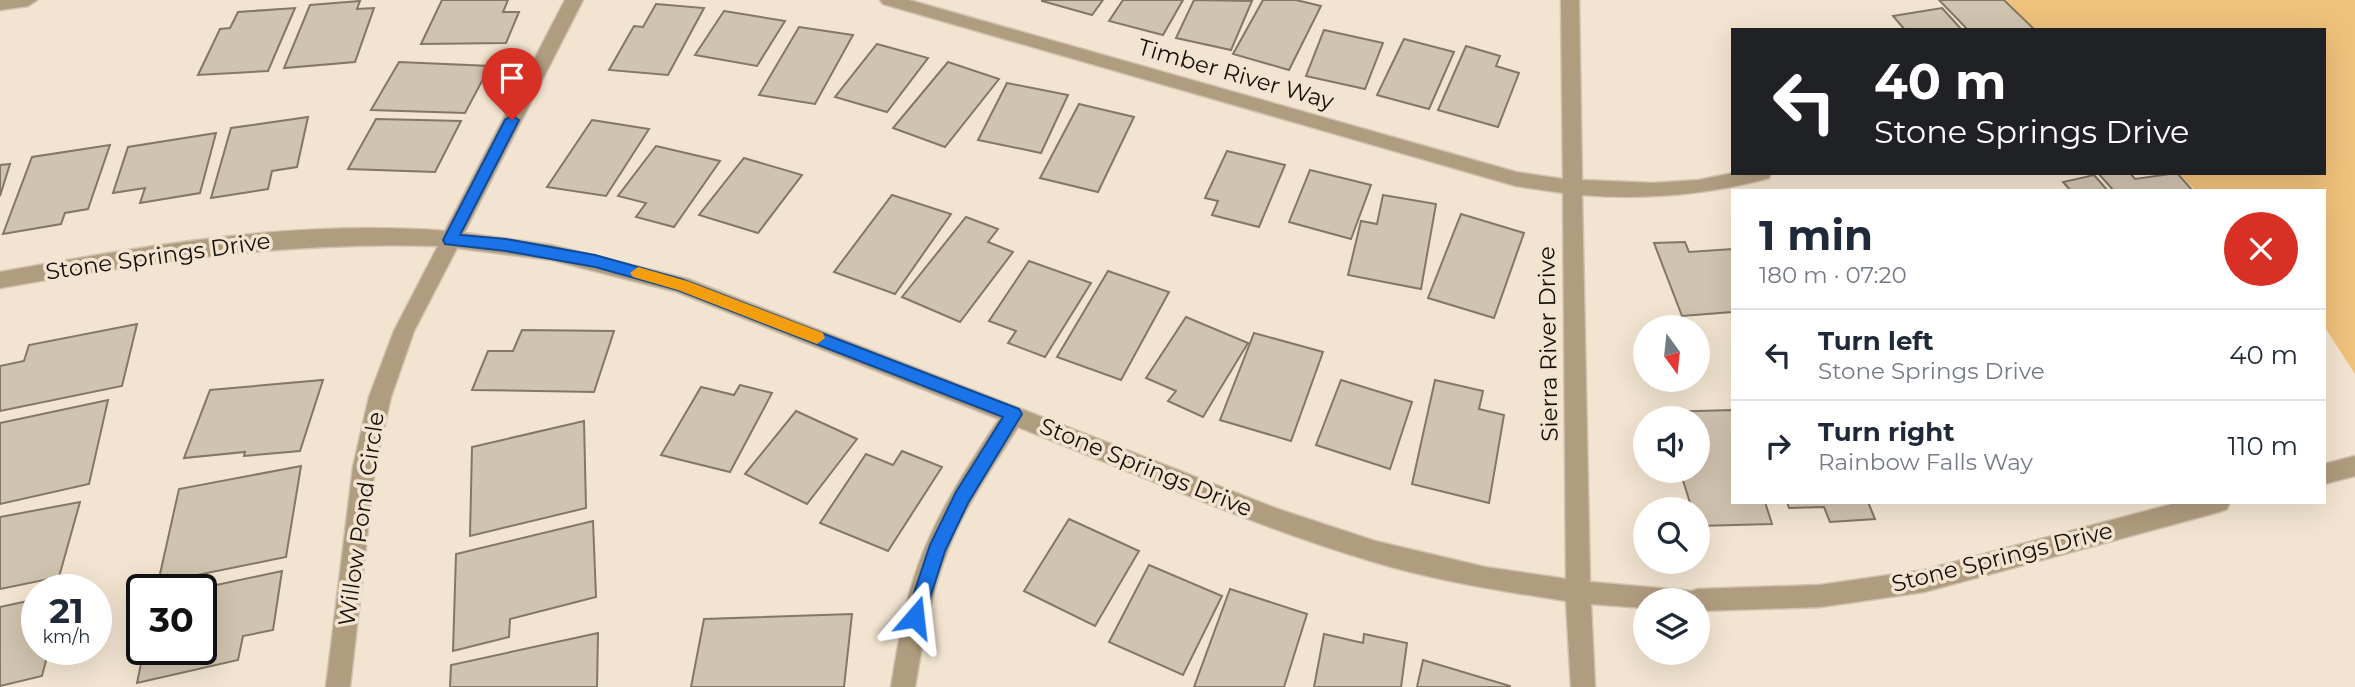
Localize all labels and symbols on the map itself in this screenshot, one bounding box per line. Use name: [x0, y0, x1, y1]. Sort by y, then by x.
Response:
street label: Timber River Way: [1135, 33, 1338, 116]
pin: [482, 48, 542, 120]
street label: Stone Springs Drive: [44, 226, 272, 286]
street label: Sierra River Drive: [1532, 246, 1564, 442]
north arrow: [1633, 315, 1710, 392]
street label: Willow Pond Circle: [332, 410, 390, 628]
street label: Stone Springs Drive: [1036, 412, 1256, 522]
street label: Stone Springs Drive: [1889, 516, 2115, 598]
speed limit sign: 30: [126, 574, 217, 665]
position arrow: [878, 580, 952, 654]

